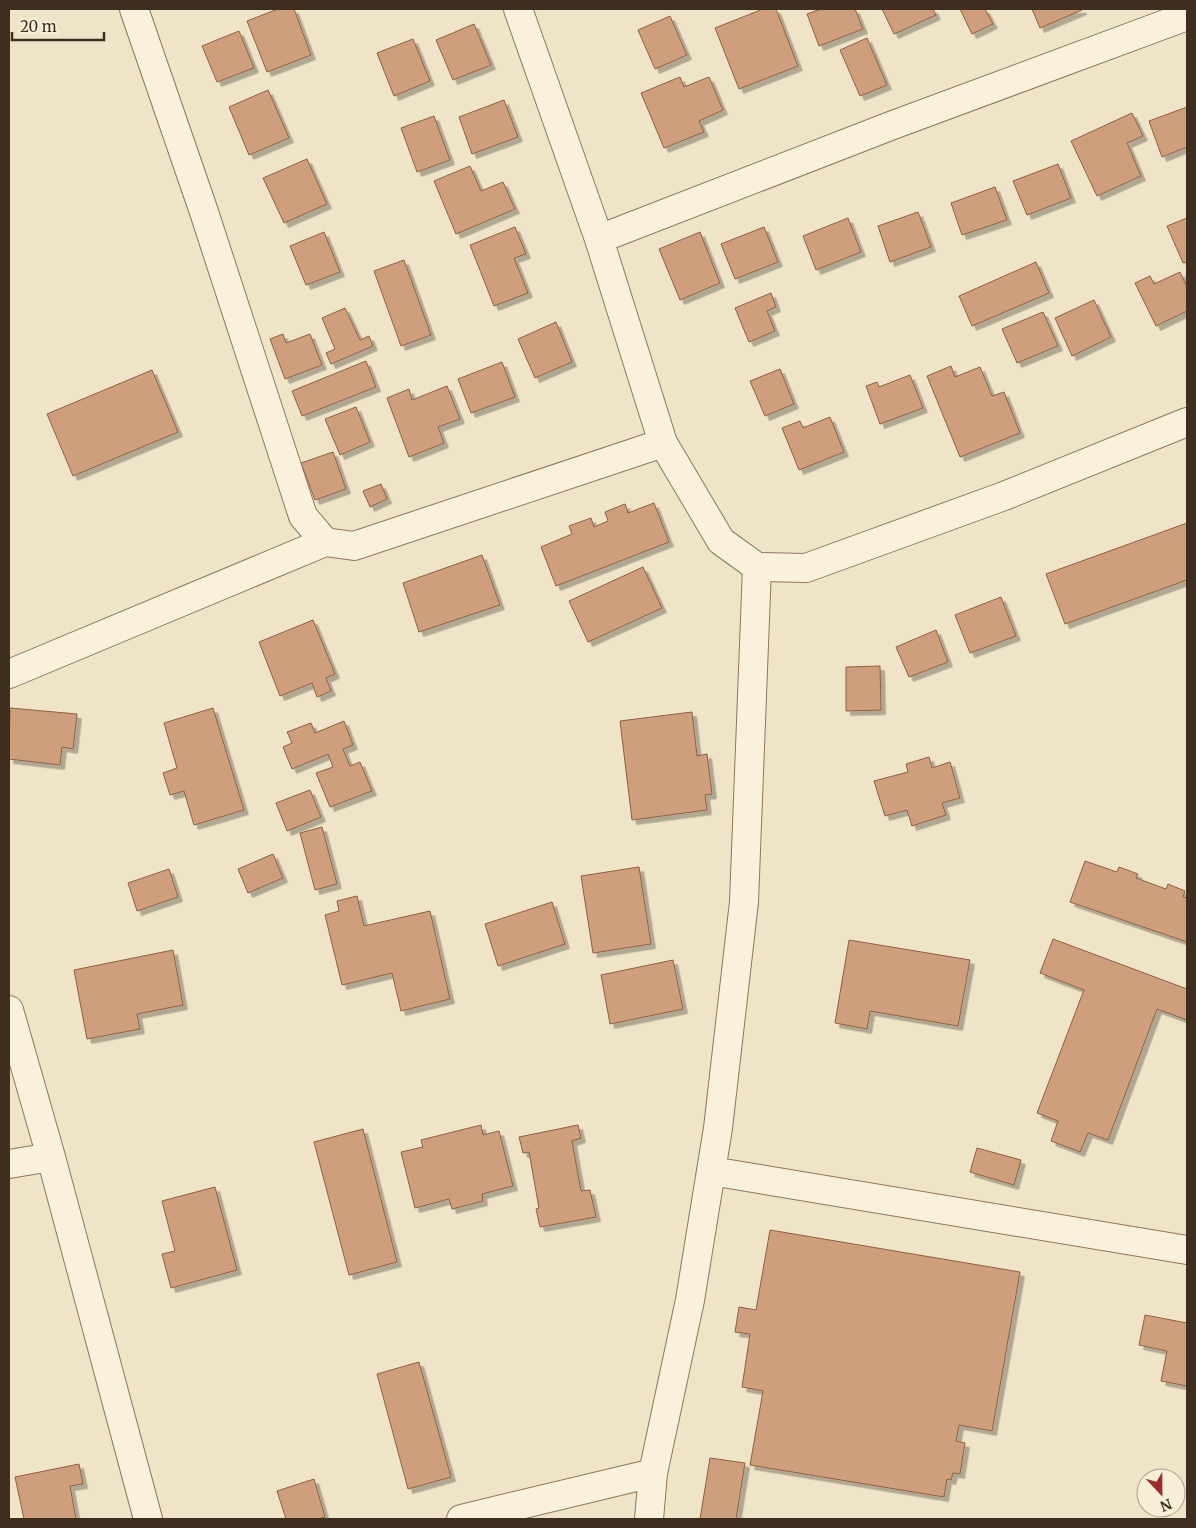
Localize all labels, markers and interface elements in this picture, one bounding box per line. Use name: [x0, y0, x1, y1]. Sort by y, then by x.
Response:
scale bar: [12, 10, 105, 42]
text: 20 m: [20, 17, 57, 36]
north arrow: [1136, 1468, 1186, 1518]
text: N: [1157, 1495, 1174, 1515]

